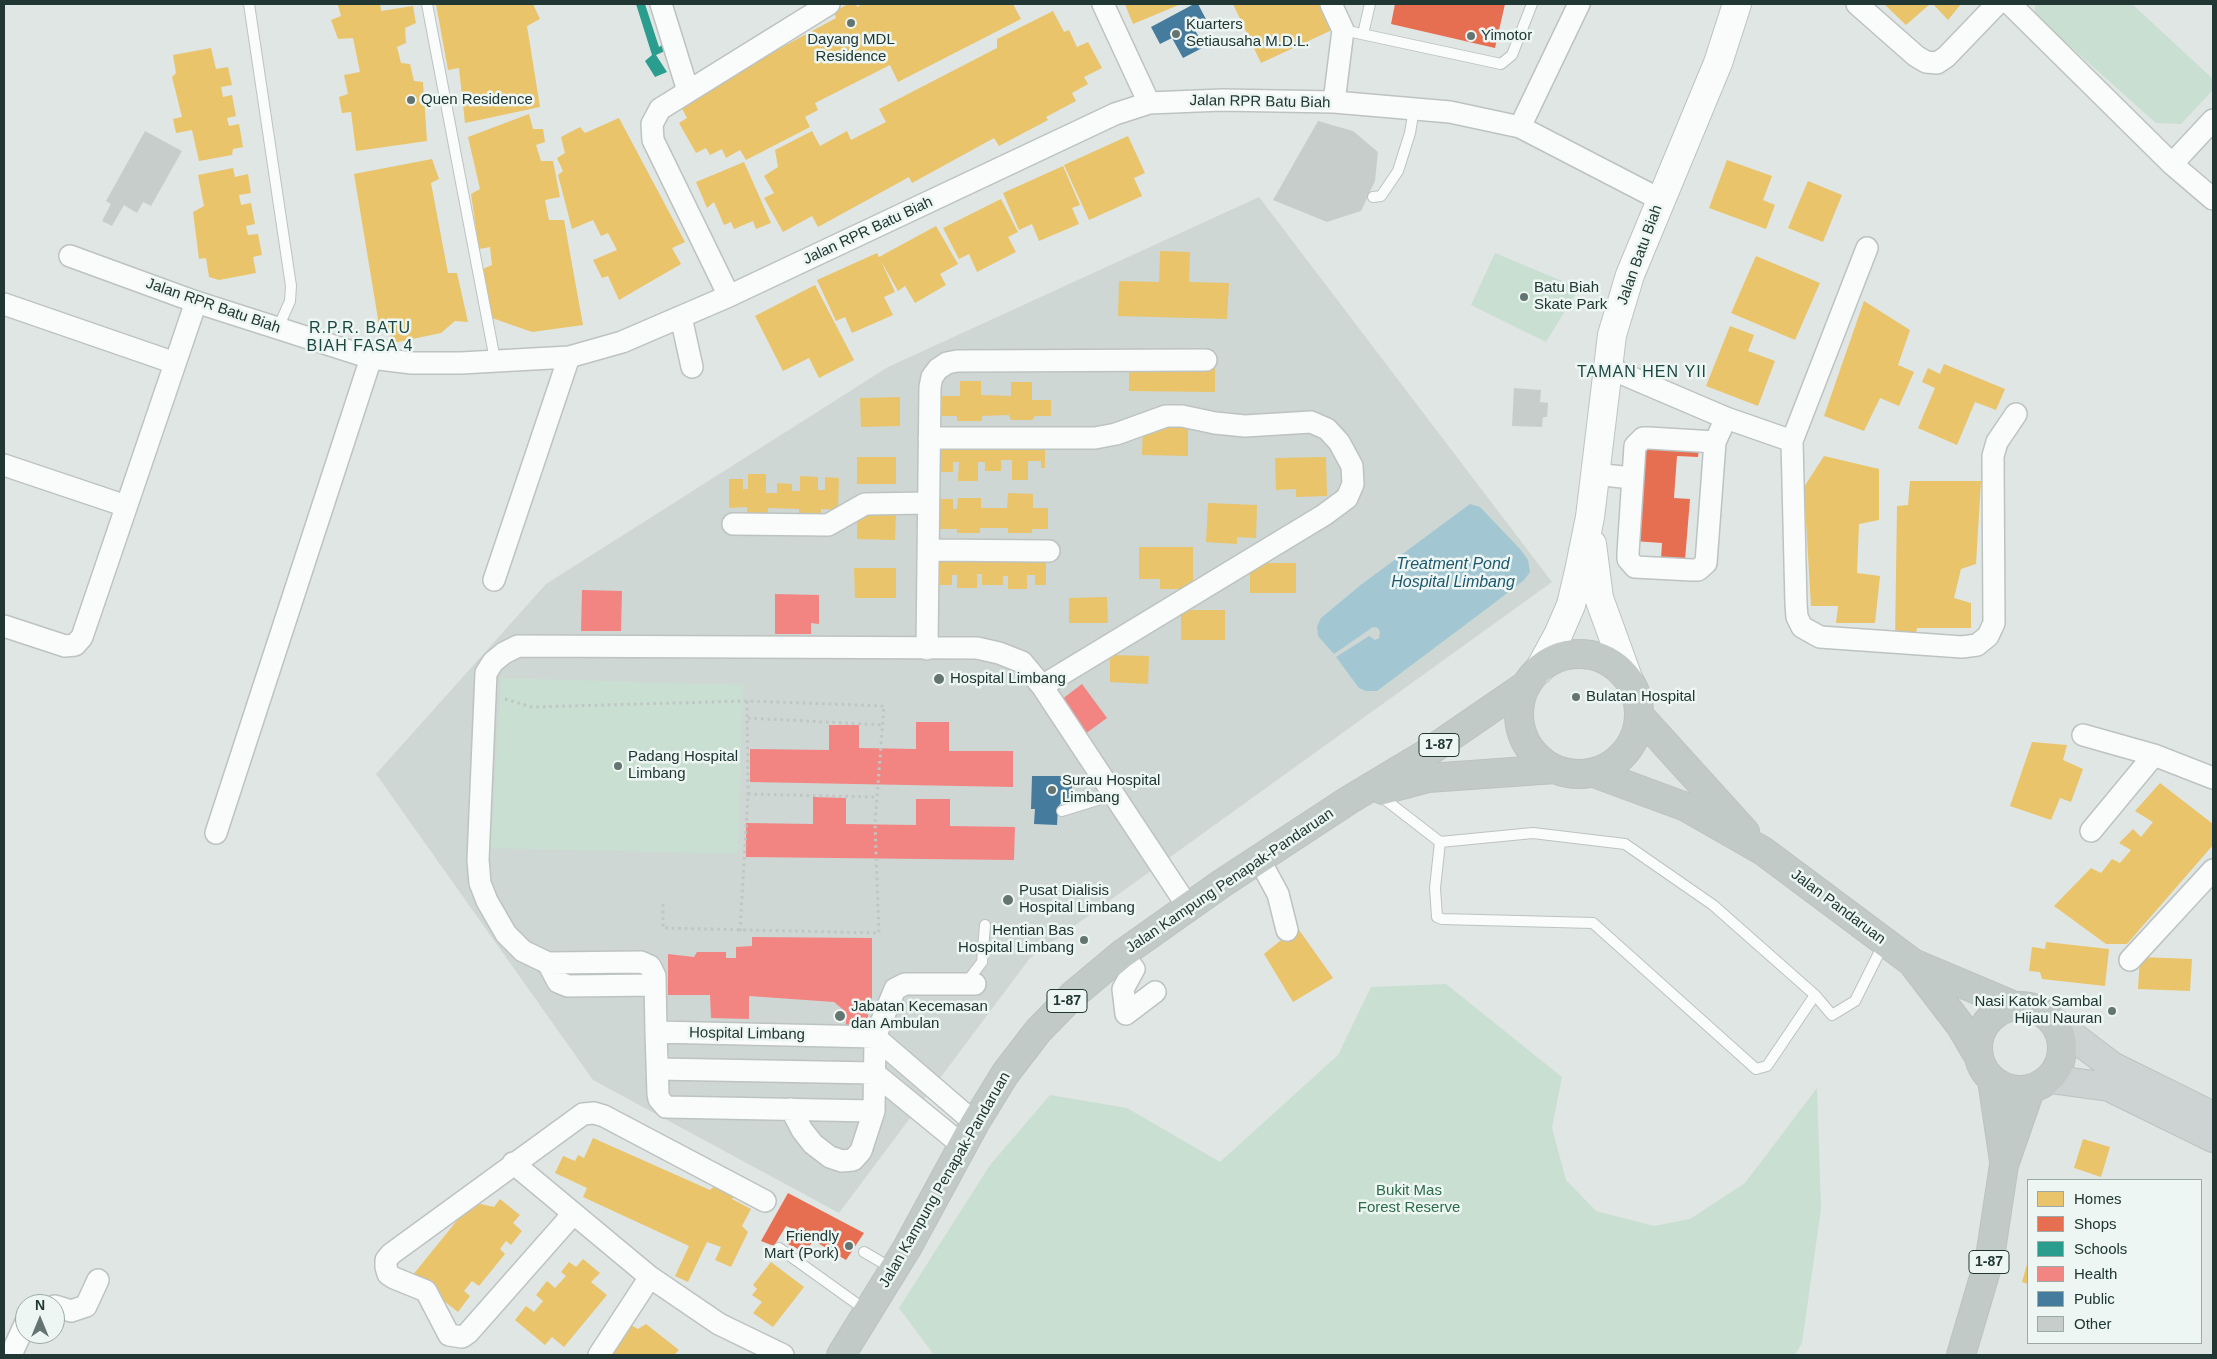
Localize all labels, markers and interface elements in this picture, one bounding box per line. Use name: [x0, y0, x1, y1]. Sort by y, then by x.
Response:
place label: Kuarters Setiausaha M.D.L.: [1186, 16, 1309, 51]
marker: Dayang MDL Residence: [845, 17, 857, 29]
place label: Yimotor: [1481, 27, 1532, 45]
marker: Kuarters Setiausaha M.D.L.: [1170, 28, 1182, 40]
marker: Yimotor: [1465, 30, 1477, 42]
place label: Dayang MDL Residence: [807, 31, 895, 66]
place label: Quen Residence: [421, 91, 533, 109]
street label: Jalan RPR Batu Biah: [1189, 92, 1331, 112]
marker: Quen Residence: [405, 94, 417, 106]
street label: Jalan RPR Batu Biah: [800, 193, 936, 269]
street label: Jalan Batu Biah: [1614, 203, 1666, 307]
street label: Jalan RPR Batu Biah: [143, 275, 283, 337]
place label: Batu Biah Skate Park: [1534, 279, 1607, 314]
marker: Batu Biah Skate Park: [1518, 291, 1530, 303]
district label: R.P.R. BATU BIAH FASA 4: [305, 319, 415, 357]
district label: TAMAN HEN YII: [1575, 363, 1709, 383]
water label: Treatment Pond Hospital Limbang: [1391, 555, 1515, 593]
place label: Hospital Limbang: [950, 670, 1066, 688]
marker: Hospital Limbang: [932, 672, 946, 686]
place label: Bulatan Hospital: [1586, 688, 1695, 706]
marker: Bulatan Hospital: [1570, 691, 1582, 703]
road number: 1-87: [1419, 734, 1459, 756]
place label: Padang Hospital Limbang: [628, 748, 738, 783]
marker: Padang Hospital Limbang: [612, 760, 624, 772]
place label: Surau Hospital Limbang: [1062, 772, 1160, 807]
marker: Surau Hospital Limbang: [1046, 784, 1058, 796]
street label: Jalan Kampung Penapak-Pandaruan: [1123, 805, 1337, 957]
street label: Jalan Pandaruan: [1787, 866, 1889, 948]
place label: Pusat Dialisis Hospital Limbang: [1019, 882, 1135, 917]
marker: Pusat Dialisis Hospital Limbang: [1001, 893, 1015, 907]
place label: Hentian Bas Hospital Limbang: [958, 922, 1074, 957]
marker: Hentian Bas Hospital Limbang: [1078, 934, 1090, 946]
road number: 1-87: [1047, 989, 1087, 1012]
place label: Nasi Katok Sambal Hijau Nauran: [1974, 993, 2102, 1028]
place label: Jabatan Kecemasan dan Ambulan: [851, 998, 988, 1033]
marker: Nasi Katok Sambal Hijau Nauran: [2106, 1005, 2118, 1017]
marker: Jabatan Kecemasan dan Ambulan: [833, 1009, 847, 1023]
street label: Hospital Limbang: [689, 1024, 805, 1044]
street label: Jalan Kampung Penapak-Pandaruan: [876, 1069, 1014, 1291]
legend: [2027, 1179, 2202, 1344]
park label: Bukit Mas Forest Reserve: [1358, 1182, 1460, 1217]
text: Homes: [2074, 1190, 2122, 1207]
text: Shops: [2074, 1215, 2117, 1232]
place label: Friendly Mart (Pork): [764, 1228, 839, 1263]
marker: Friendly Mart (Pork): [843, 1240, 855, 1252]
text: Schools: [2074, 1240, 2127, 1257]
road number: 1-87: [1969, 1250, 2009, 1274]
text: Health: [2074, 1265, 2117, 1282]
text: Public: [2074, 1290, 2115, 1307]
north arrow: [15, 1294, 65, 1344]
text: N: [35, 1297, 45, 1313]
text: Other: [2074, 1315, 2112, 1332]

